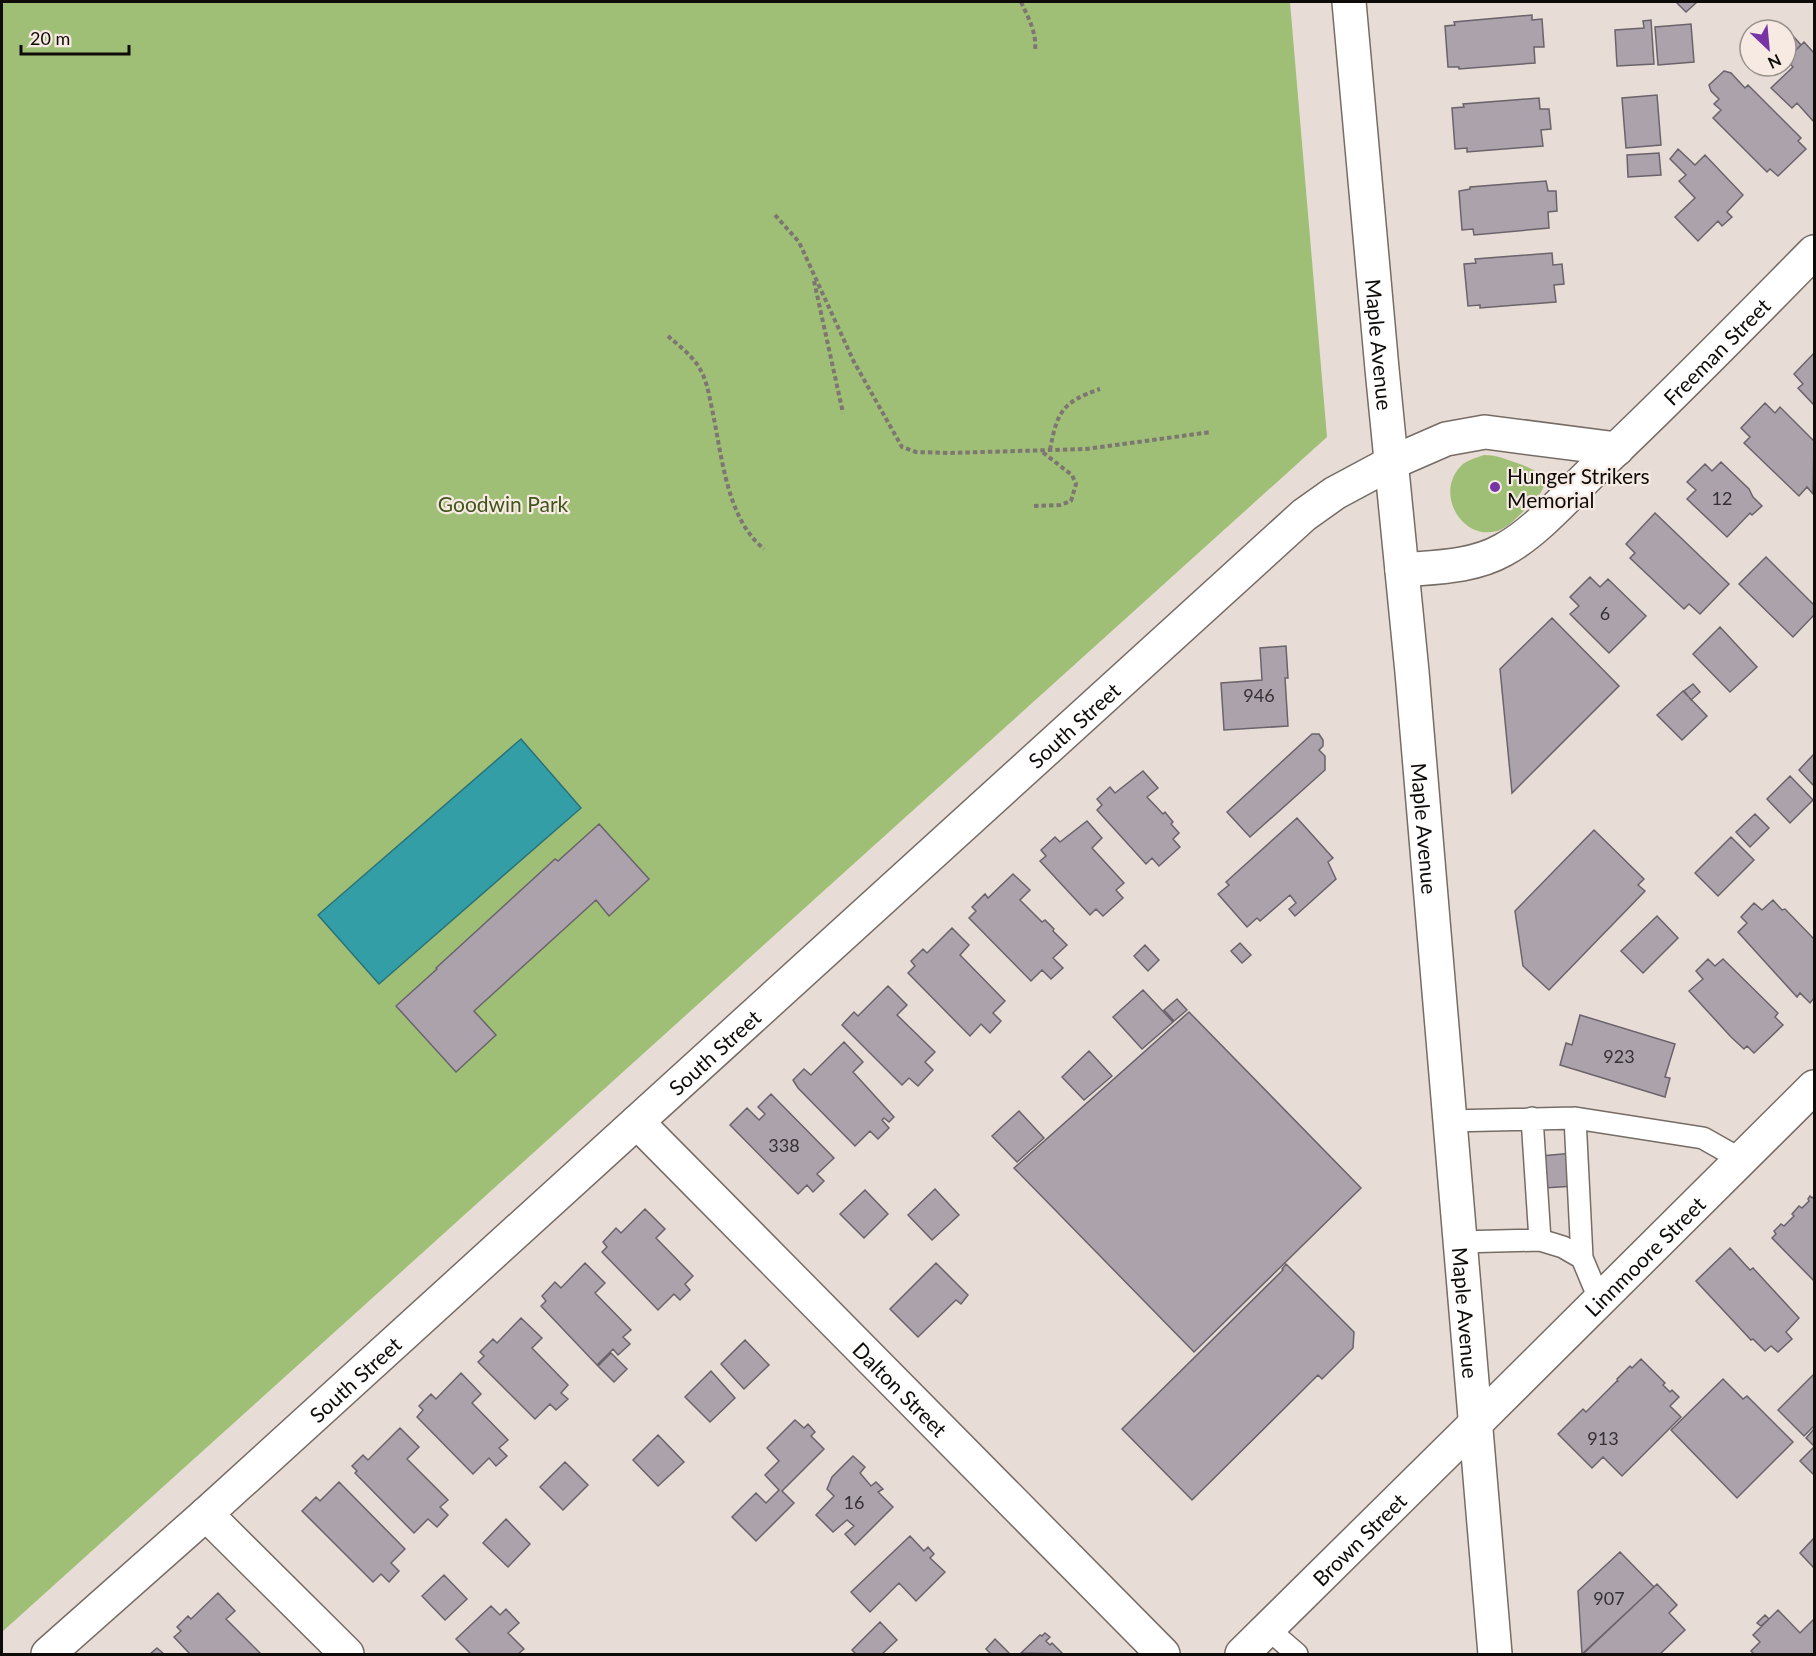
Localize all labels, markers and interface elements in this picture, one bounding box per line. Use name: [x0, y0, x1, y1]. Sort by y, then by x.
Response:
scale bar: [21, 18, 129, 56]
north arrow: [1738, 18, 1798, 78]
text: 20 m: [30, 27, 70, 49]
text: N: [1765, 51, 1784, 73]
street label: Maple Avenue: [1361, 278, 1399, 411]
street label: Freeman Street: [1658, 292, 1775, 409]
place label: Hunger Strikers Memorial: [1507, 463, 1650, 512]
marker: Hunger Strikers Memorial: [1488, 480, 1502, 494]
house number: 12: [1712, 487, 1732, 509]
park label: Goodwin Park: [438, 491, 569, 516]
house number: 6: [1600, 602, 1610, 624]
street label: South Street: [1023, 676, 1125, 773]
house number: 946: [1243, 684, 1275, 706]
street label: Maple Avenue: [1407, 762, 1443, 895]
street label: South Street: [663, 1003, 765, 1100]
house number: 923: [1603, 1045, 1635, 1067]
house number: 338: [768, 1134, 800, 1156]
street label: Linnmoore Street: [1579, 1190, 1710, 1321]
street label: Maple Avenue: [1448, 1246, 1484, 1379]
street label: South Street: [304, 1331, 406, 1427]
street label: Dalton Street: [849, 1336, 953, 1441]
house number: 913: [1587, 1427, 1619, 1449]
street label: Brown Street: [1307, 1487, 1411, 1590]
house number: 16: [844, 1491, 864, 1513]
house number: 907: [1593, 1587, 1625, 1609]

